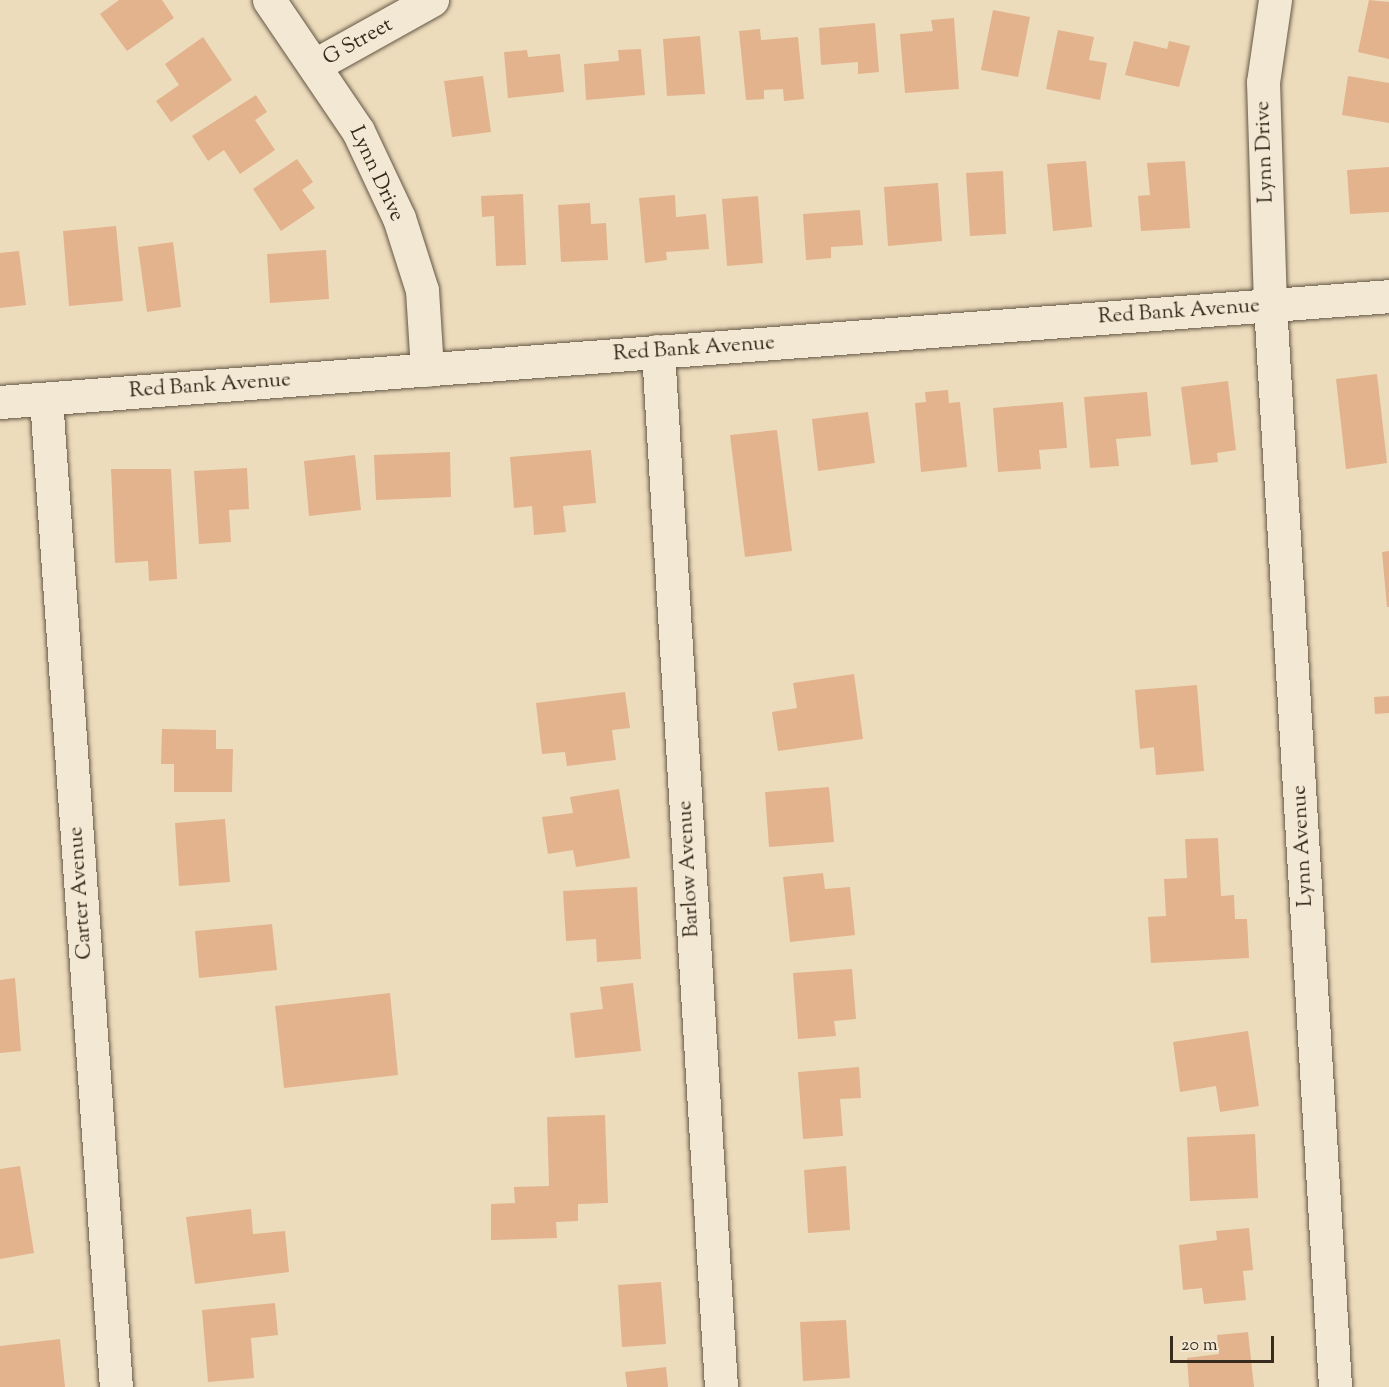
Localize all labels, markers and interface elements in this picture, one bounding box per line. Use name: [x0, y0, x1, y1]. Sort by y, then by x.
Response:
street label: G Street: [319, 13, 397, 71]
street label: Lynn Drive: [1251, 100, 1279, 204]
street label: Lynn Drive: [343, 122, 409, 226]
street label: Red Bank Avenue: [1097, 294, 1261, 330]
street label: Red Bank Avenue: [612, 331, 776, 367]
street label: Red Bank Avenue: [128, 368, 292, 404]
street label: Lynn Avenue: [1287, 784, 1319, 908]
street label: Barlow Avenue: [673, 800, 705, 938]
street label: Carter Avenue: [64, 826, 98, 960]
scale bar: [1173, 1324, 1276, 1362]
text: 20 m: [1181, 1333, 1218, 1359]

